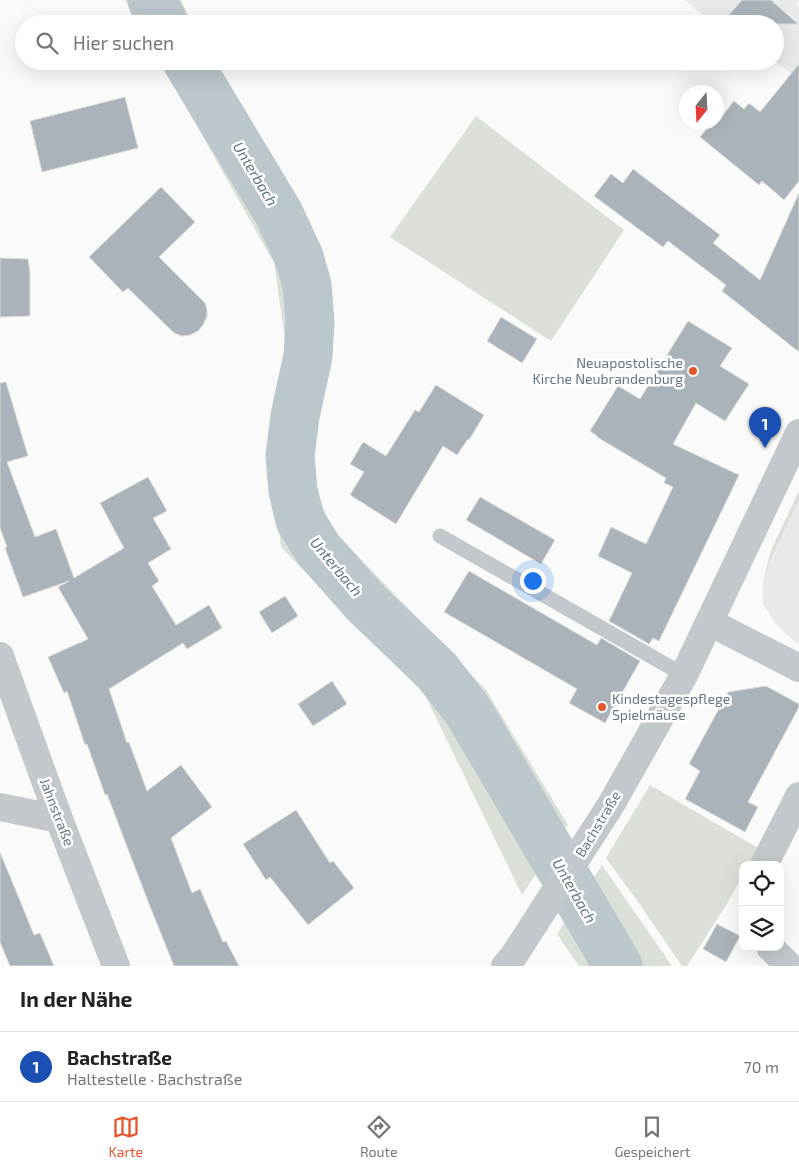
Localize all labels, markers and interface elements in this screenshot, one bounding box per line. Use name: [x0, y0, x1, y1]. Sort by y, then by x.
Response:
search box: [15, 15, 784, 70]
icon: search: [33, 29, 61, 57]
text: Hier suchen: [73, 31, 174, 54]
north arrow: [679, 85, 724, 130]
water label: Unterbach: [230, 138, 282, 209]
place label: Neuapostolische Kirche Neubrandenburg: [532, 354, 683, 387]
marker: Neuapostolische Kirche Neubrandenburg: [687, 365, 699, 377]
pin: 1: [749, 407, 781, 448]
water label: Unterbach: [307, 533, 367, 600]
your location: [520, 568, 546, 594]
place label: Kindestagespflege Spielmäuse: [612, 690, 730, 723]
marker: Kindestagespflege Spielmäuse: [596, 701, 608, 713]
street label: Jahnstraße: [37, 775, 78, 848]
street label: Bachstraße: [571, 788, 624, 860]
water label: Unterbach: [549, 855, 601, 926]
map controls: [739, 861, 784, 951]
button: locate: [739, 861, 784, 906]
button: layers: [739, 906, 784, 951]
text: In der Nähe: [20, 986, 132, 1011]
text: Bachstraße: [67, 1046, 172, 1069]
text: 1: [33, 1057, 39, 1076]
text: 70 m: [744, 1057, 779, 1076]
text: Haltestelle · Bachstraße: [67, 1069, 242, 1088]
tab: Karte: [109, 1113, 143, 1160]
tab: Route: [360, 1113, 397, 1160]
tab: Gespeichert: [614, 1113, 690, 1160]

